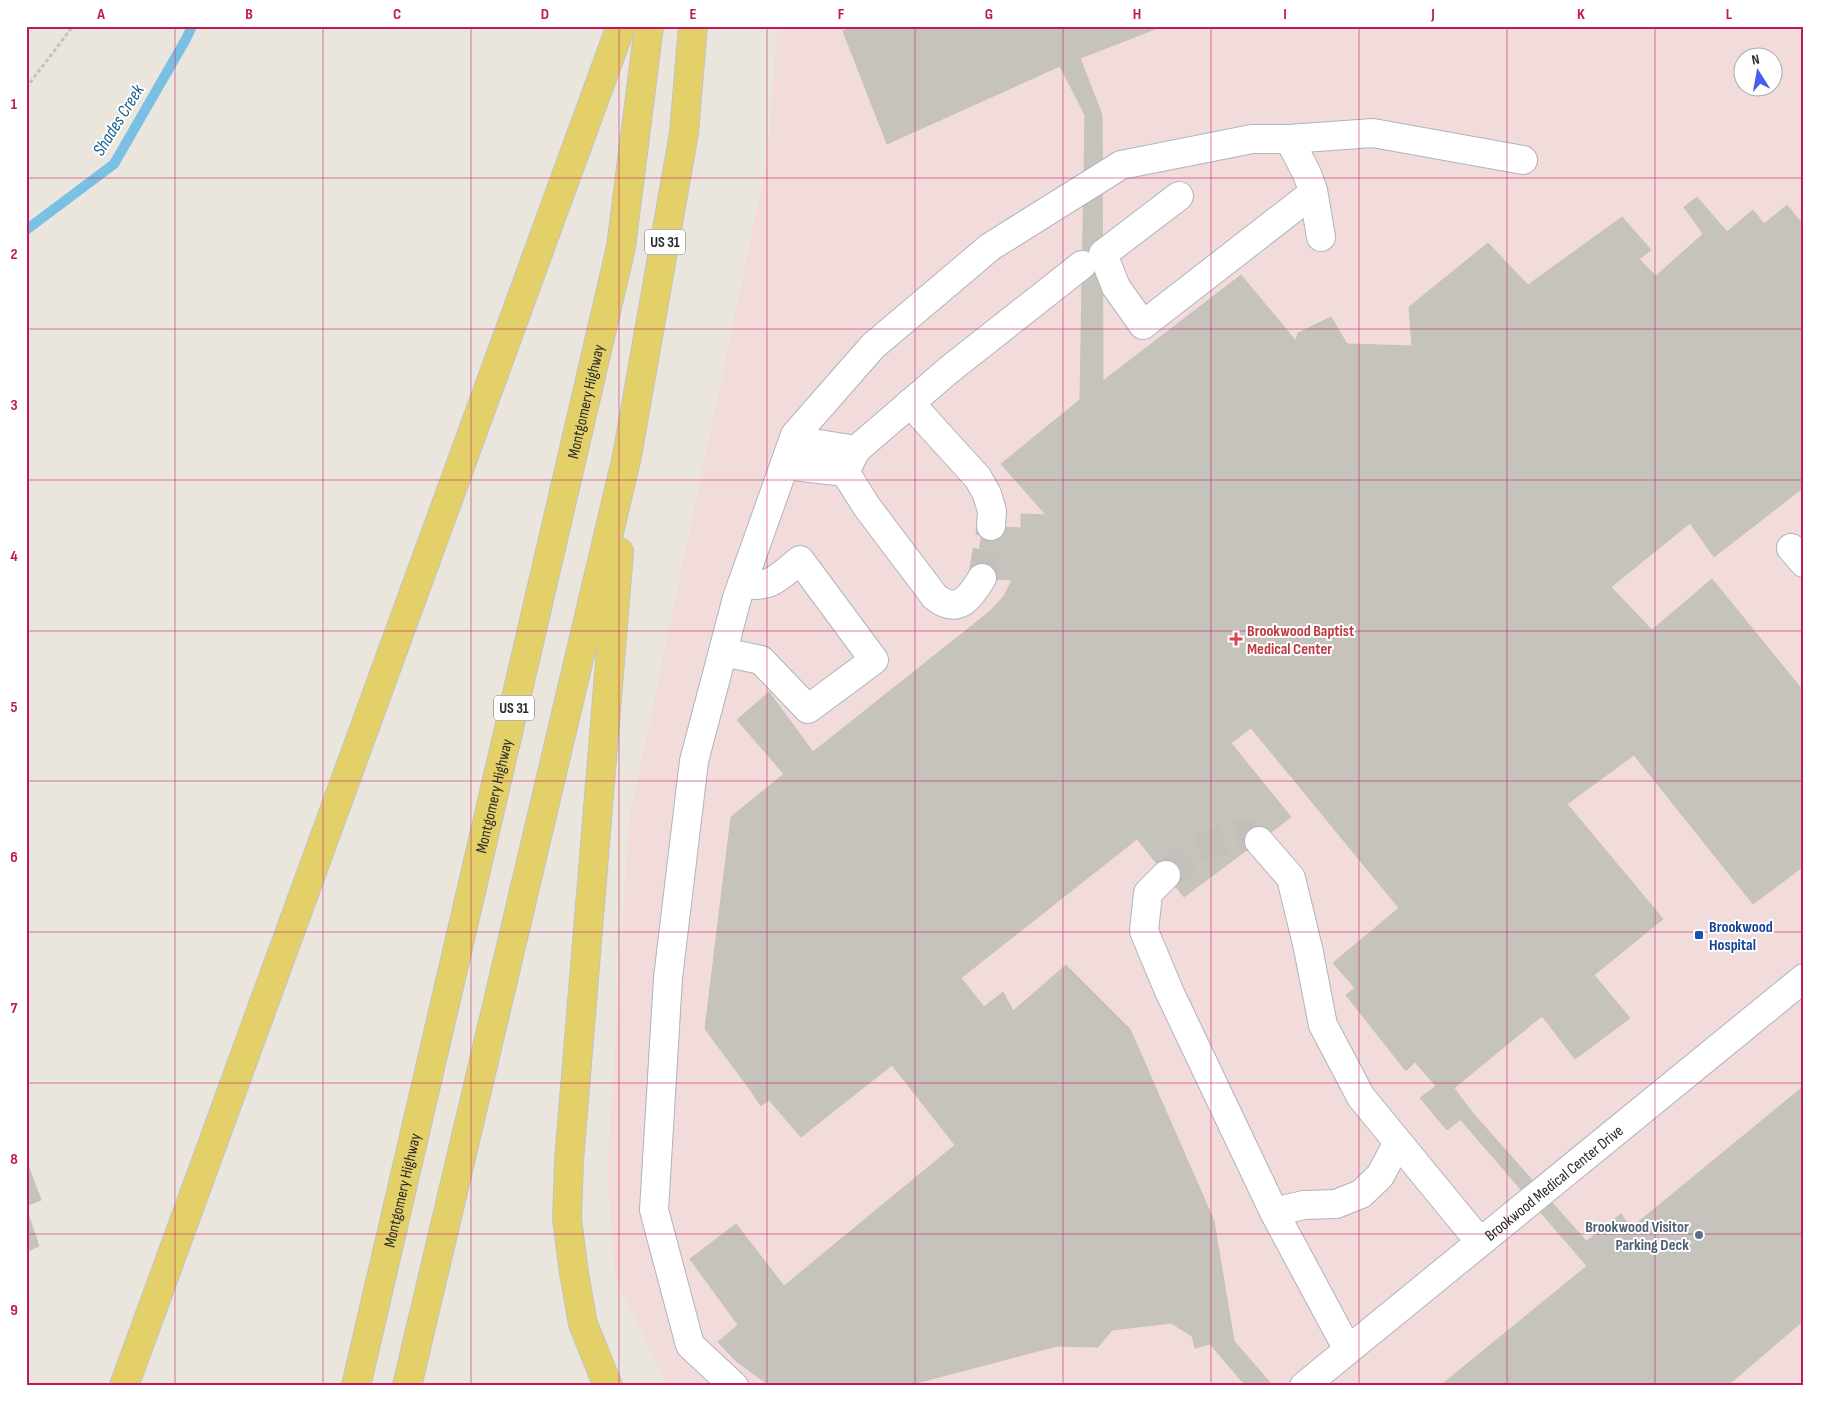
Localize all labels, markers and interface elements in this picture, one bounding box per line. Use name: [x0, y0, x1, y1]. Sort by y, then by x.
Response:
text: A: [96, 5, 105, 24]
text: B: [245, 5, 253, 24]
text: C: [393, 5, 401, 24]
text: D: [541, 5, 549, 24]
text: E: [690, 5, 697, 24]
text: F: [838, 5, 845, 24]
text: G: [985, 5, 993, 24]
text: H: [1133, 5, 1141, 24]
text: I: [1283, 5, 1287, 24]
text: J: [1430, 5, 1435, 24]
text: K: [1577, 5, 1585, 24]
text: L: [1726, 5, 1733, 24]
north arrow: [1732, 48, 1782, 98]
text: N: [1750, 51, 1761, 69]
water label: Shades Creek: [88, 80, 149, 160]
text: 1: [11, 95, 18, 114]
road number: US 31: [645, 230, 685, 254]
text: 2: [10, 245, 18, 264]
street label: Montgomery Highway: [564, 343, 609, 461]
text: 3: [10, 396, 18, 415]
text: 4: [10, 547, 18, 566]
place label: Brookwood Baptist Medical Center: [1247, 622, 1354, 659]
marker: Brookwood Baptist Medical Center: [1229, 632, 1243, 646]
road number: US 31: [494, 696, 534, 720]
text: 5: [10, 698, 18, 717]
street label: Montgomery Highway: [472, 737, 517, 855]
text: 6: [10, 848, 18, 867]
place label: Brookwood Hospital: [1709, 918, 1773, 955]
marker: Brookwood Hospital: [1693, 929, 1705, 941]
text: 7: [11, 999, 18, 1018]
street label: Brookwood Medical Center Drive: [1481, 1121, 1628, 1246]
street label: Montgomery Highway: [381, 1132, 425, 1249]
text: 8: [10, 1150, 18, 1169]
place label: Brookwood Visitor Parking Deck: [1585, 1218, 1689, 1255]
marker: Brookwood Visitor Parking Deck: [1693, 1229, 1705, 1241]
text: 9: [10, 1301, 18, 1320]

